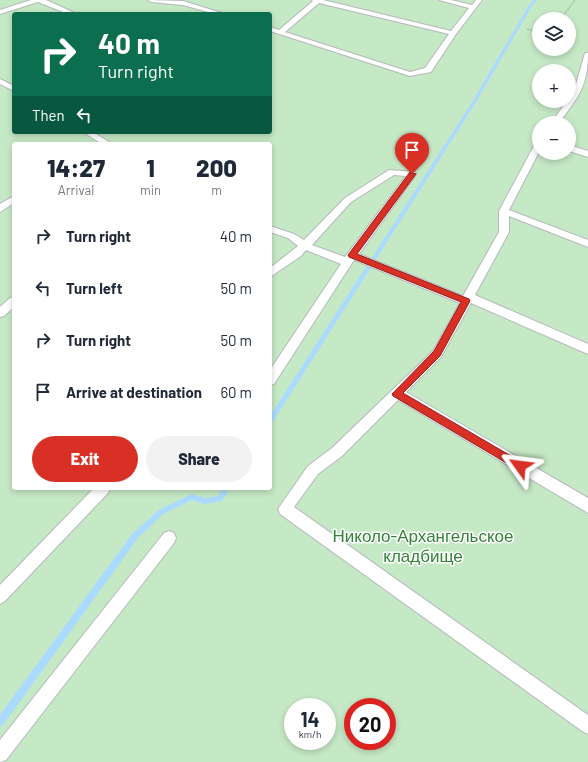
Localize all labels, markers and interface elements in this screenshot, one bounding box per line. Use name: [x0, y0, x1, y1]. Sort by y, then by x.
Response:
map controls: [532, 12, 576, 160]
button: layers: [532, 12, 576, 56]
text: 40 m: [98, 26, 160, 60]
icon: right: [32, 28, 84, 80]
text: Turn right: [98, 60, 174, 82]
button: +: [532, 64, 576, 108]
icon: left: [73, 104, 95, 126]
text: Then: [32, 106, 65, 124]
button: −: [532, 116, 576, 160]
pin: [395, 133, 429, 174]
icon: arrive: [401, 139, 423, 161]
text: 14:27: [47, 153, 105, 182]
text: 1: [146, 153, 155, 182]
text: 200: [196, 153, 237, 182]
text: Arrival: [58, 182, 94, 198]
text: min: [140, 182, 161, 198]
text: m: [211, 182, 222, 198]
icon: right: [32, 225, 54, 247]
text: Turn right: [66, 227, 131, 245]
text: 40 m: [220, 227, 252, 245]
icon: left: [32, 277, 54, 299]
text: Turn left: [66, 279, 122, 297]
text: 50 m: [220, 279, 252, 297]
icon: right: [32, 329, 54, 351]
text: Turn right: [66, 331, 131, 349]
text: 50 m: [220, 331, 252, 349]
icon: arrive: [32, 381, 54, 403]
text: Arrive at destination: [66, 383, 202, 401]
text: 60 m: [220, 383, 252, 401]
button: Exit: [32, 436, 138, 482]
button: Share: [146, 436, 252, 482]
position arrow: [499, 445, 541, 487]
park label: Николо-Архангельское кладбище: [332, 525, 514, 565]
speed limit sign: 20: [344, 698, 396, 750]
text: 14: [300, 707, 320, 731]
text: km/h: [299, 728, 321, 740]

